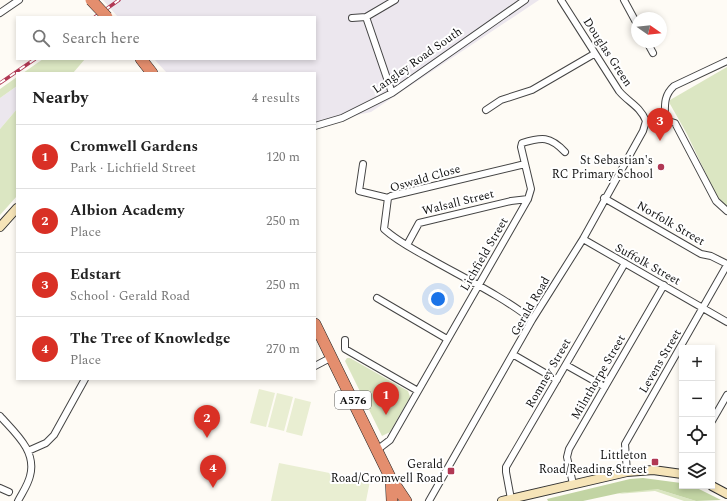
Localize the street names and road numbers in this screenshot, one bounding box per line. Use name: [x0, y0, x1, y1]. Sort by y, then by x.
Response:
street label: Douglas Green: [578, 14, 637, 91]
street label: Langley Road South: [368, 22, 466, 99]
street label: Oswald Close: [388, 159, 463, 198]
street label: Walsall Street: [420, 184, 496, 221]
street label: Norfolk Street: [633, 196, 709, 251]
street label: Lichfield Street: [456, 214, 513, 295]
street label: Suffolk Street: [611, 239, 684, 290]
street label: Gerald Road: [506, 273, 555, 340]
street label: Levens Street: [634, 325, 687, 397]
street label: Milnthorpe Street: [566, 331, 631, 423]
street label: Romney Street: [521, 335, 576, 412]
road number: A576: [335, 391, 371, 409]

